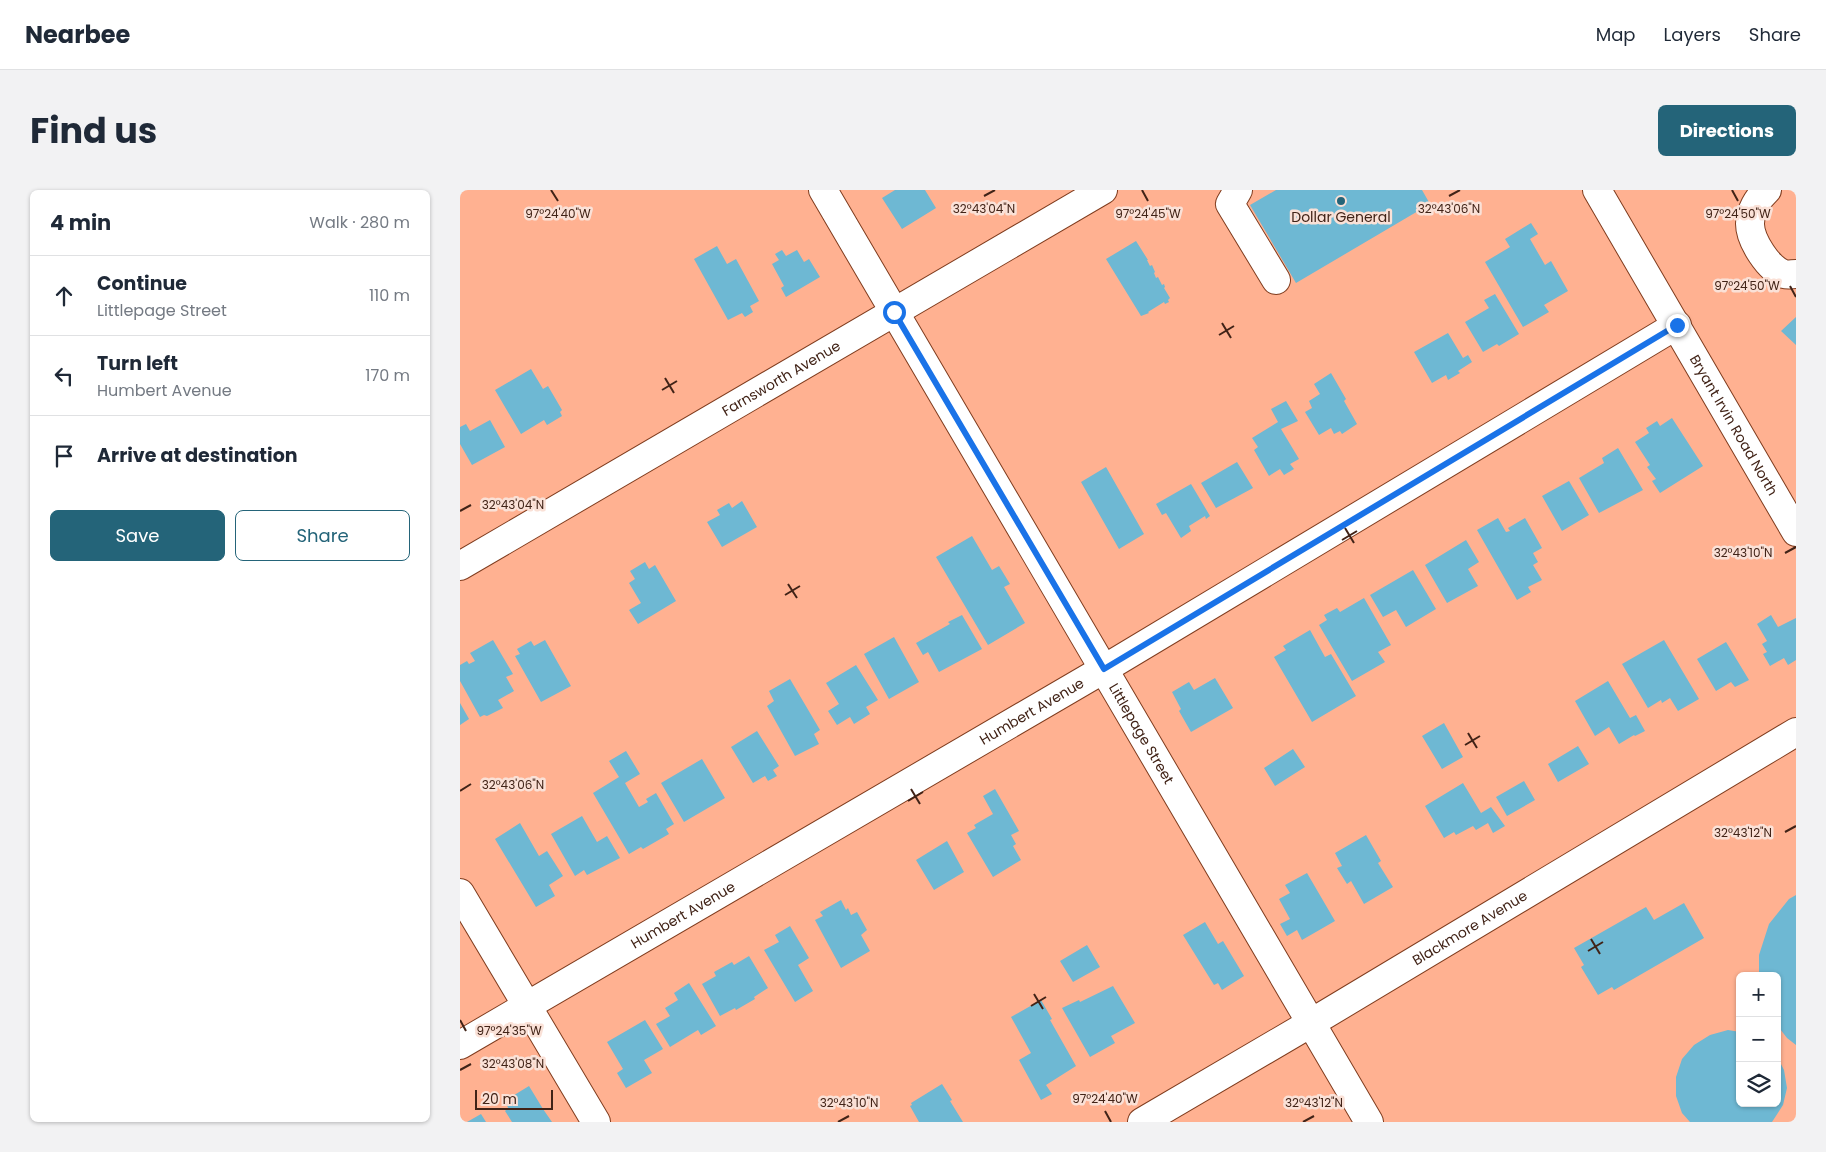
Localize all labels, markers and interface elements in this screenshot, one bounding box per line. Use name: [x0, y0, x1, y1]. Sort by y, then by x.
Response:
text: Nearbee: [25, 18, 130, 51]
text: Map: [1596, 22, 1636, 47]
text: Layers: [1664, 22, 1721, 47]
text: Share: [1749, 22, 1801, 47]
button: Directions: [1658, 105, 1796, 156]
text: Find us: [30, 106, 157, 155]
marker: Dollar General: [1335, 195, 1347, 207]
text: 32°43'04"N: [953, 200, 1015, 217]
text: 32°43'06"N: [1418, 200, 1480, 217]
text: 97°24'40"W: [525, 205, 591, 222]
text: 97°24'45"W: [1115, 205, 1181, 222]
text: 97°24'50"W: [1705, 205, 1771, 222]
place label: Dollar General: [1291, 207, 1391, 227]
text: 4 min: [50, 208, 111, 237]
text: Walk · 280 m: [309, 211, 410, 234]
text: Continue: [97, 270, 187, 297]
text: 97°24'50"W: [1714, 277, 1780, 294]
icon: ahead: [50, 282, 78, 310]
text: 110 m: [369, 284, 410, 307]
text: Littlepage Street: [97, 299, 227, 322]
route start: [883, 301, 906, 324]
route end: [1666, 314, 1689, 337]
street label: Farnsworth Avenue: [718, 336, 844, 421]
text: Turn left: [97, 350, 178, 377]
street label: Bryant Irvin Road North: [1685, 351, 1783, 499]
icon: left: [50, 362, 78, 390]
text: 170 m: [365, 364, 410, 387]
text: Humbert Avenue: [97, 379, 232, 402]
icon: arrive: [50, 442, 78, 470]
text: Arrive at destination: [97, 442, 298, 469]
text: 32°43'04"N: [482, 496, 544, 513]
button: Save: [50, 510, 225, 561]
button: Share: [235, 510, 410, 561]
text: 32°43'10"N: [1714, 544, 1772, 561]
street label: Humbert Avenue: [976, 673, 1088, 750]
street label: Littlepage Street: [1104, 679, 1179, 788]
text: 32°43'06"N: [482, 776, 544, 793]
text: 32°43'12"N: [1714, 824, 1772, 841]
street label: Humbert Avenue: [627, 876, 739, 953]
street label: Blackmore Avenue: [1408, 885, 1531, 970]
map controls: [1736, 972, 1781, 1107]
button: +: [1736, 972, 1781, 1017]
button: −: [1736, 1017, 1781, 1062]
text: 97°24'35"W: [476, 1022, 542, 1039]
text: 32°43'08"N: [482, 1055, 544, 1072]
button: layers: [1736, 1062, 1781, 1107]
scale bar: [475, 1087, 552, 1110]
text: 20 m: [482, 1089, 517, 1109]
text: 97°24'40"W: [1072, 1090, 1138, 1107]
text: 32°43'10"N: [820, 1094, 878, 1111]
text: 32°43'12"N: [1285, 1094, 1343, 1111]

